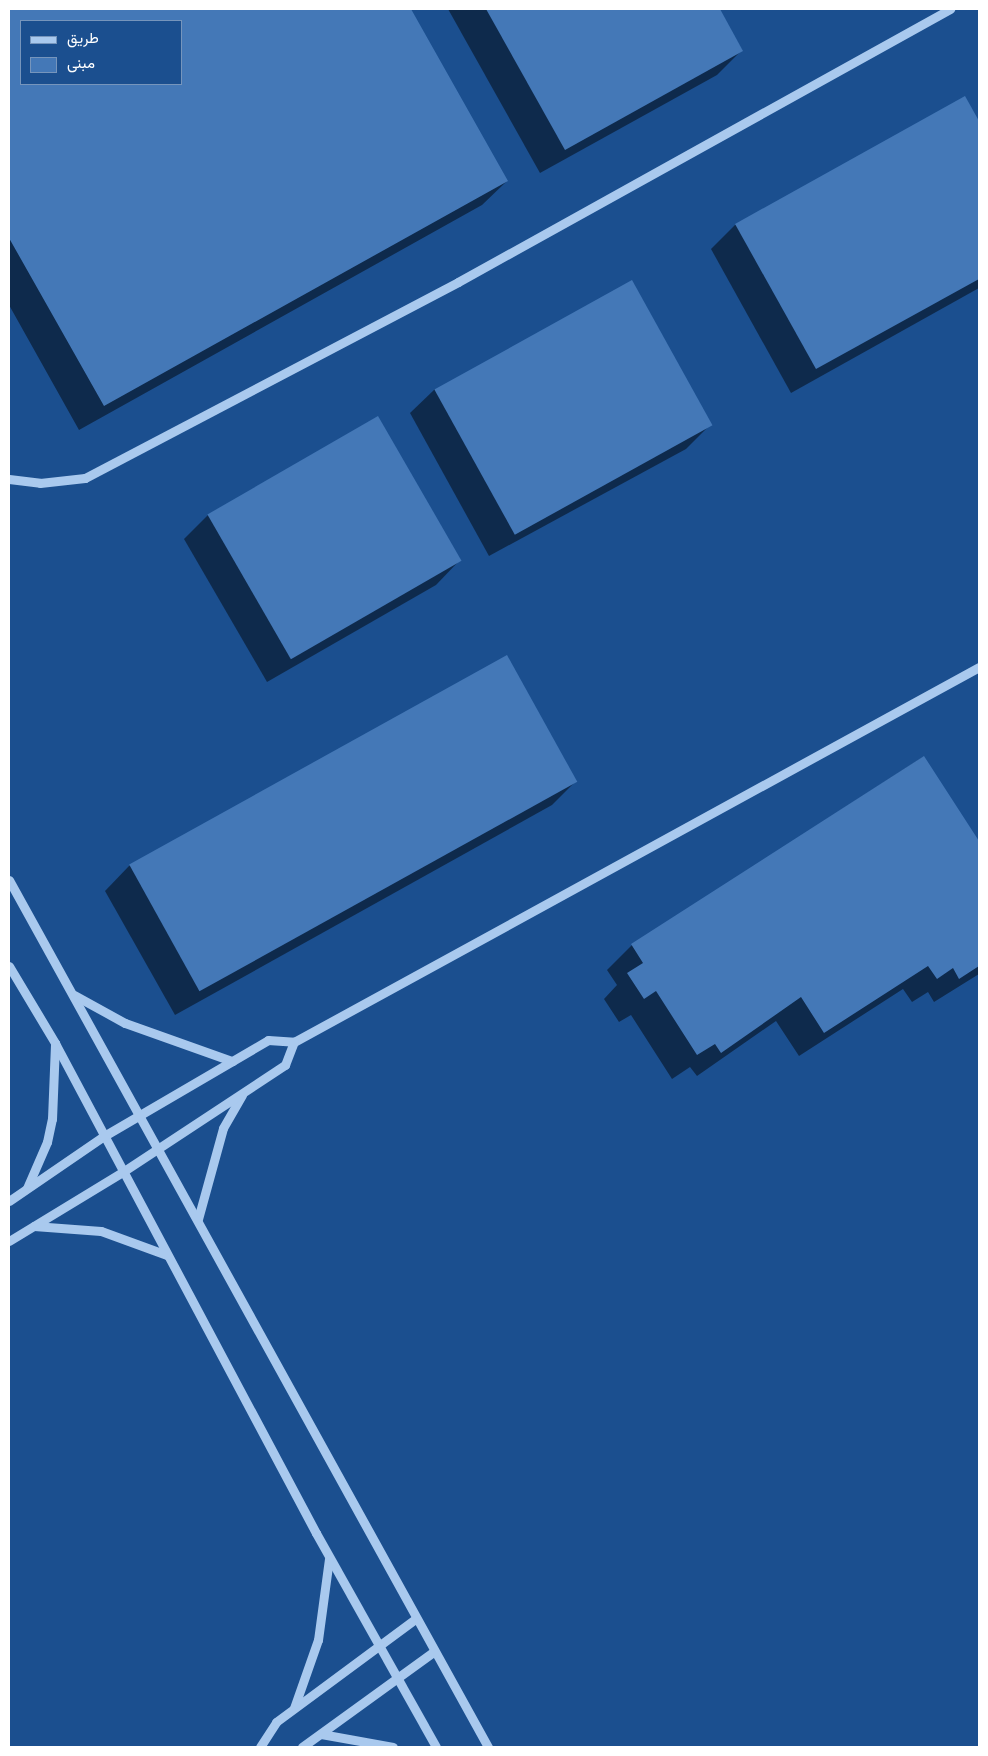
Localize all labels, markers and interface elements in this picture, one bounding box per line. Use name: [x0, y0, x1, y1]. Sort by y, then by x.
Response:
legend: [20, 20, 182, 85]
text: طريق: [67, 28, 99, 47]
text: مبنى: [67, 53, 95, 72]

